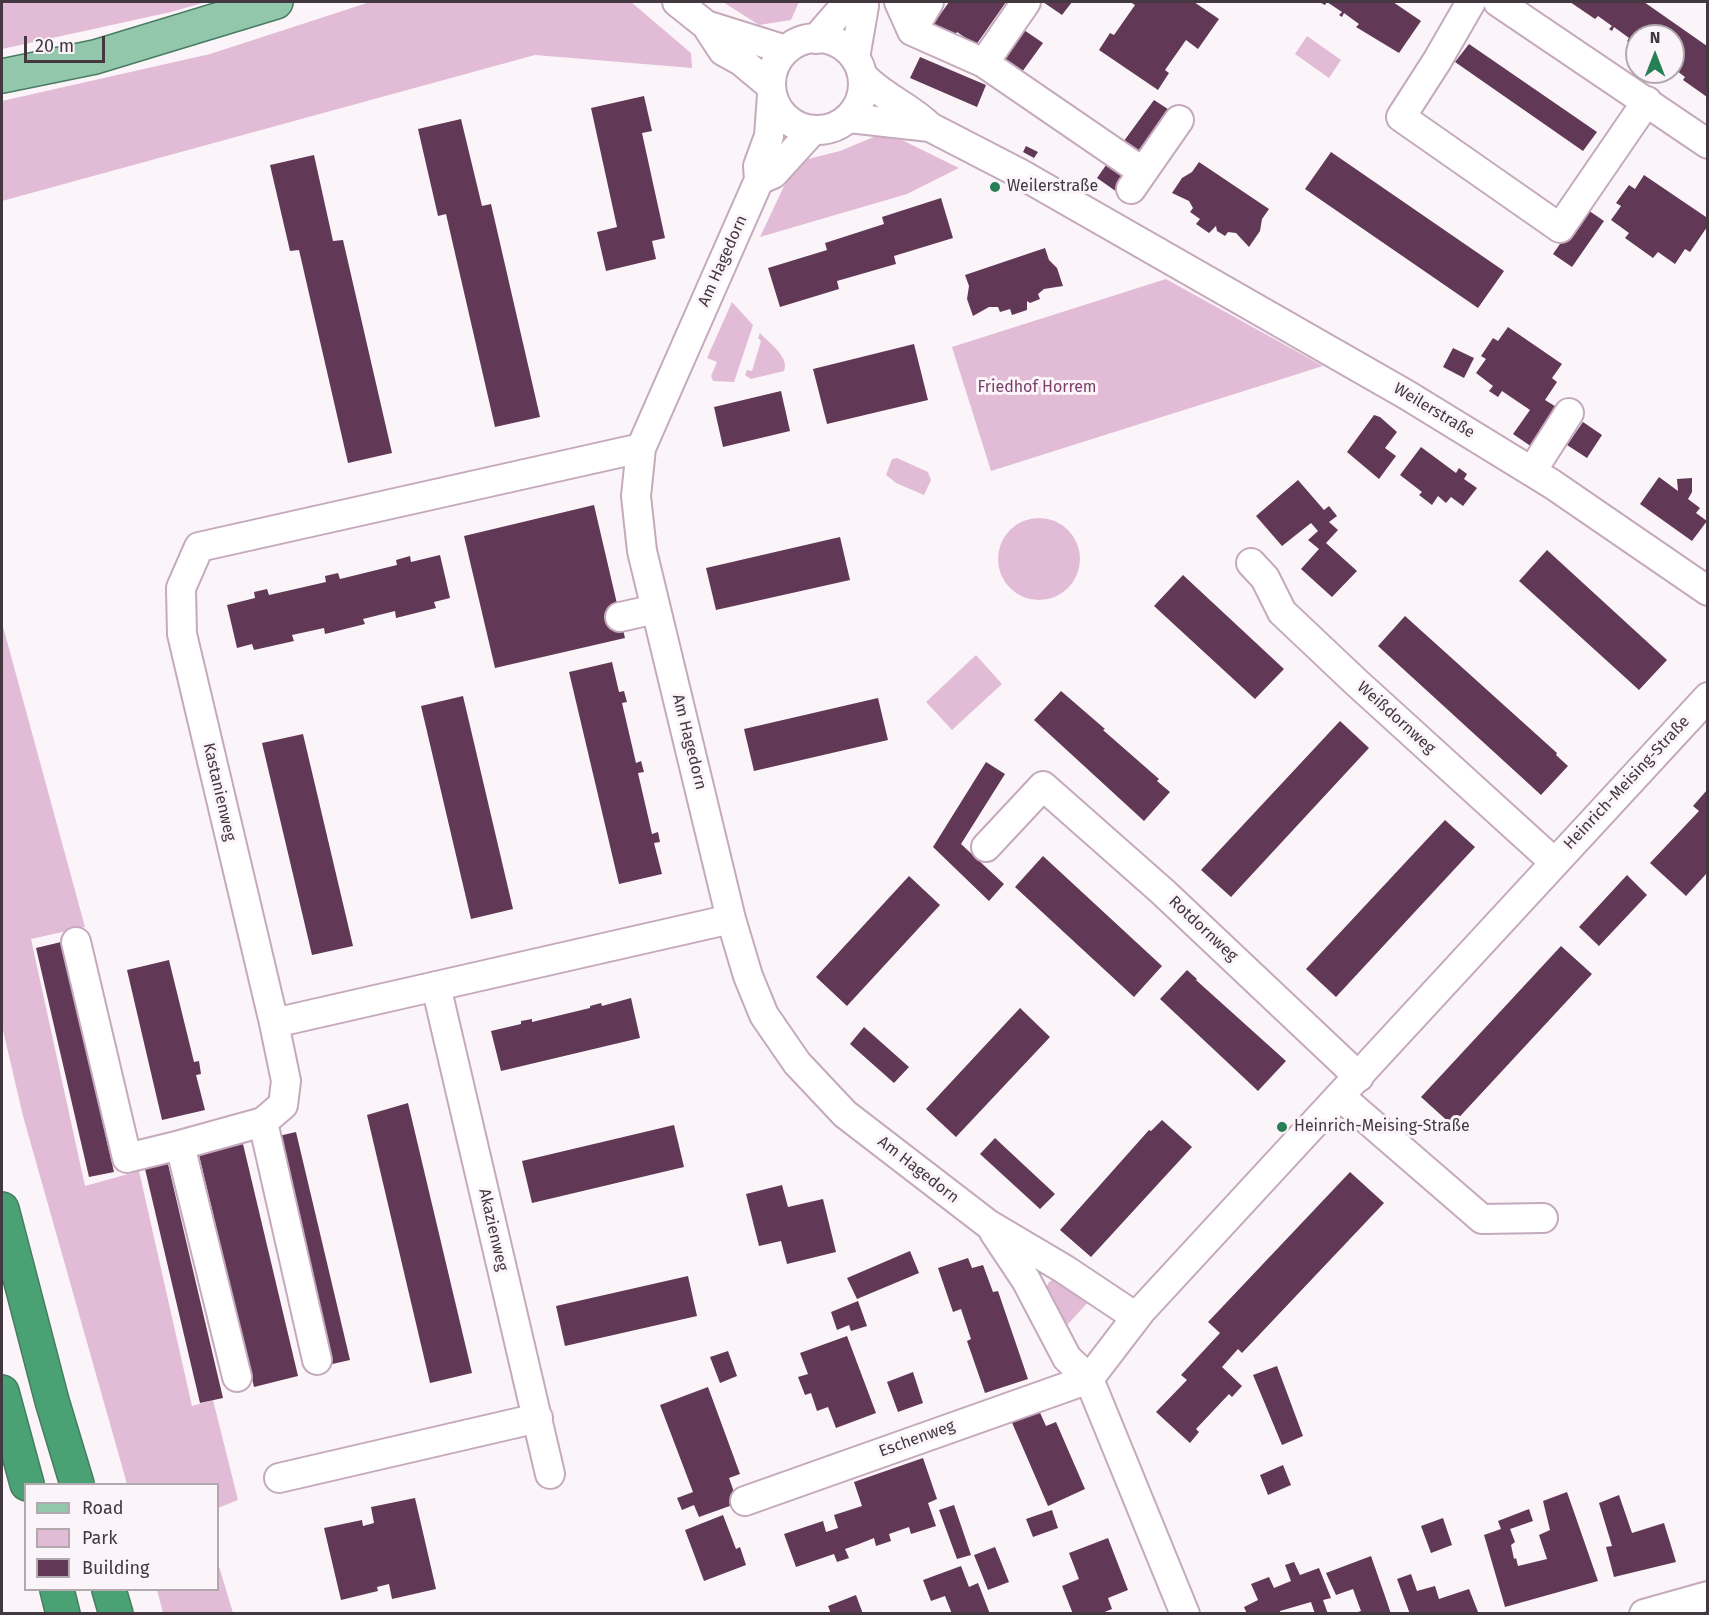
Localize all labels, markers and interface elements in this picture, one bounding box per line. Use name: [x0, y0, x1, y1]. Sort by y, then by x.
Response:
scale bar: [27, 24, 108, 62]
north arrow: [1625, 24, 1685, 84]
text: N: [1650, 28, 1660, 47]
text: 20 m: [35, 35, 74, 57]
place label: Weilerstraße: [1007, 177, 1098, 197]
marker: Weilerstraße: [988, 180, 1002, 194]
street label: Am Hagedorn: [694, 212, 752, 310]
park label: Friedhof Horrem: [977, 378, 1097, 398]
street label: Weilerstraße: [1390, 379, 1478, 443]
street label: Weißdornweg: [1353, 678, 1439, 758]
street label: Am Hagedorn: [668, 692, 710, 792]
street label: Heinrich-Meising-Straße: [1560, 712, 1694, 854]
street label: Kastanienweg: [198, 741, 240, 843]
street label: Rotdornweg: [1165, 892, 1241, 966]
place label: Heinrich-Meising-Straße: [1294, 1117, 1470, 1137]
marker: Heinrich-Meising-Straße: [1275, 1120, 1289, 1134]
street label: Am Hagedorn: [874, 1132, 962, 1208]
street label: Akazienweg: [474, 1187, 512, 1273]
street label: Eschenweg: [876, 1416, 958, 1462]
legend: [24, 1483, 219, 1591]
text: Road: [82, 1497, 124, 1519]
text: Park: [82, 1527, 117, 1549]
text: Building: [82, 1557, 149, 1579]

